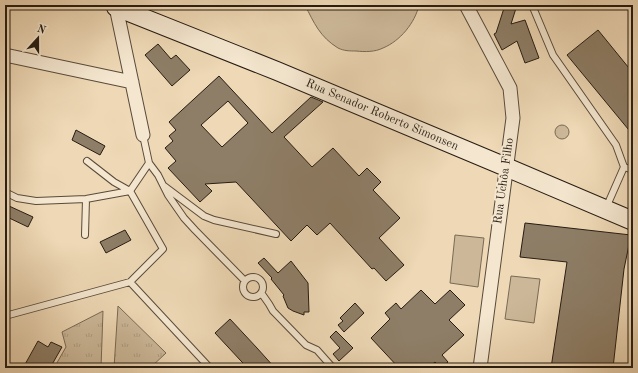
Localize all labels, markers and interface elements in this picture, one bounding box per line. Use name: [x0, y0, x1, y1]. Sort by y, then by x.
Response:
north arrow: [18, 18, 58, 58]
text: N: [35, 23, 47, 37]
street label: Rua Senador Roberto Simonsen: [304, 77, 461, 153]
street label: Rua Uchôa Filho: [492, 137, 516, 225]

